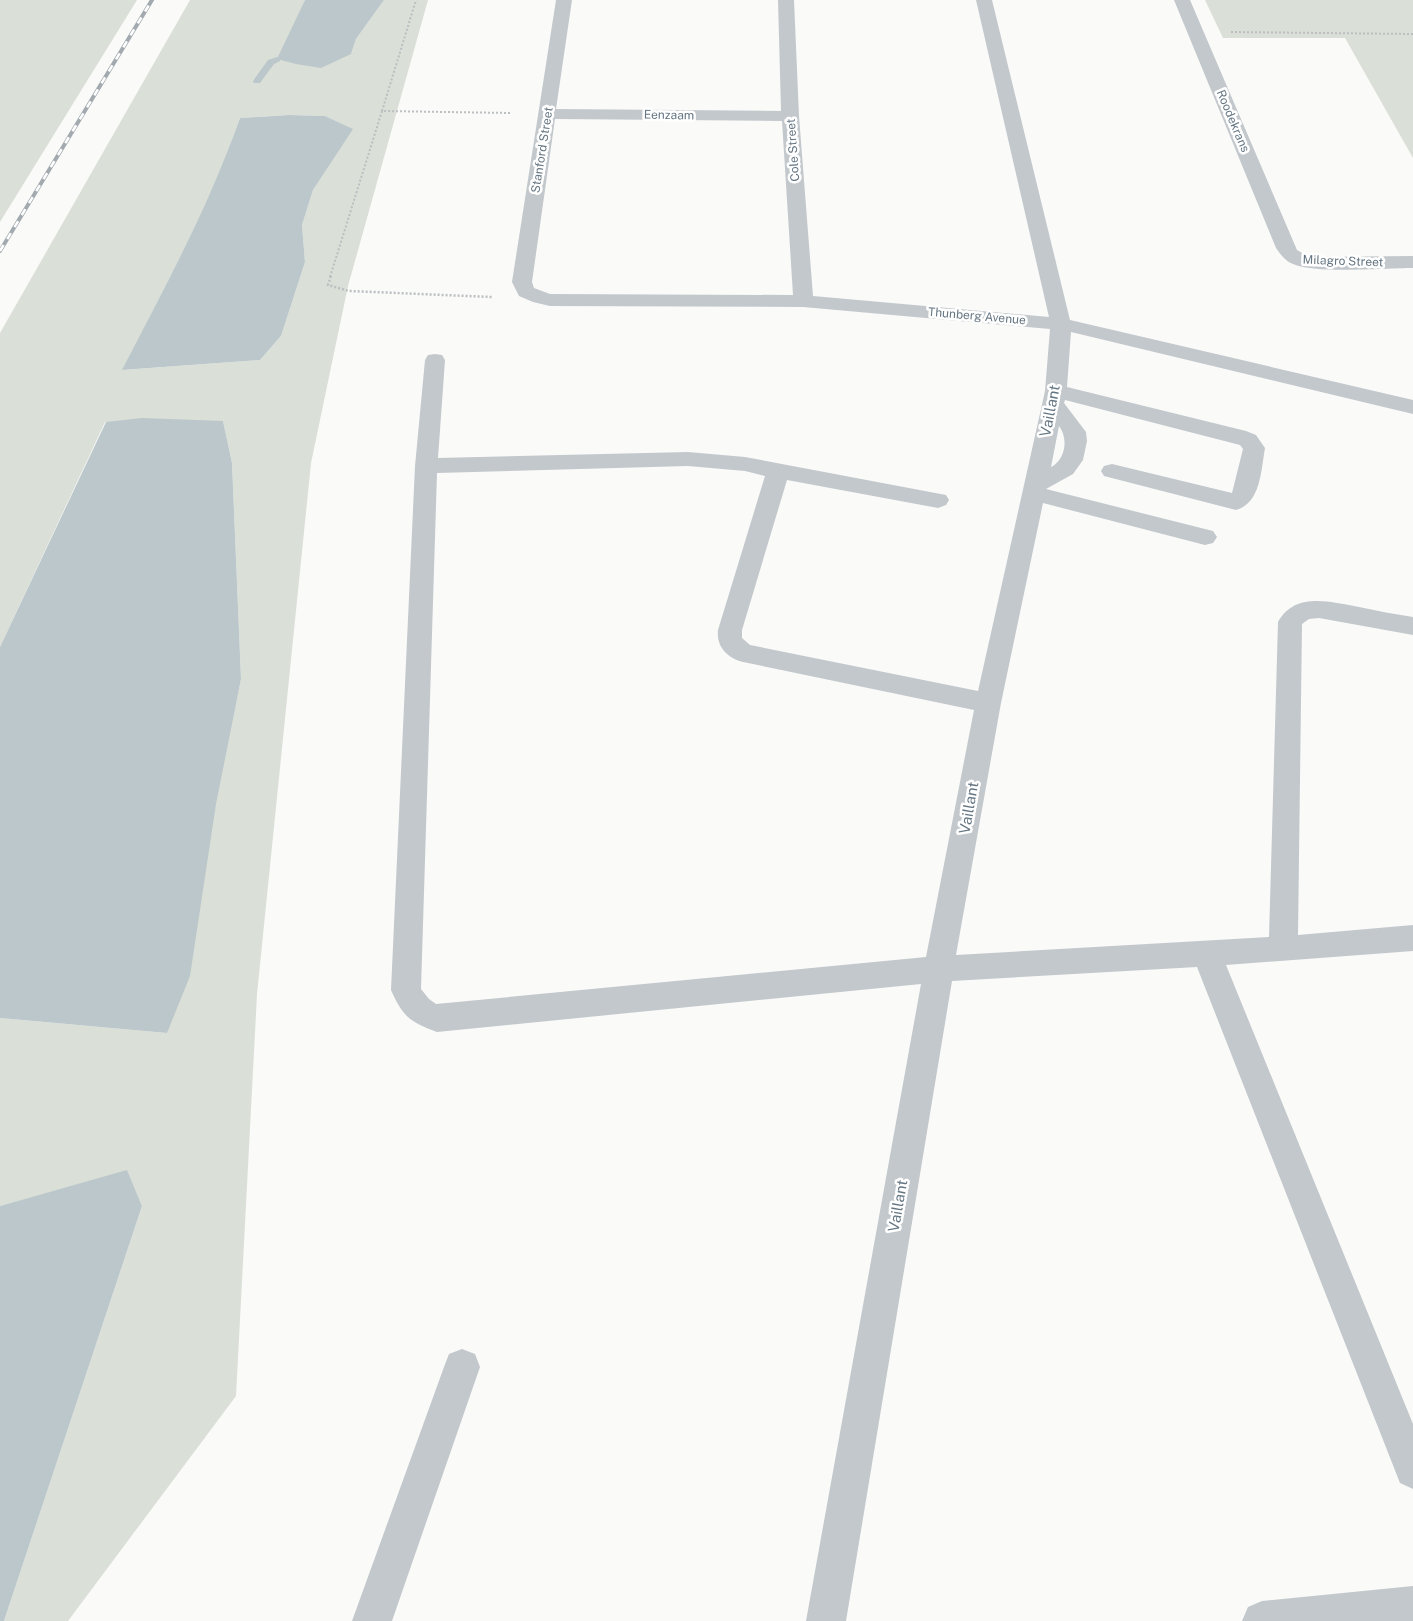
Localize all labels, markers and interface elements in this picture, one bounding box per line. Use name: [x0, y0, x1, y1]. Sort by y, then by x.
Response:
street label: Roodekrans: [1214, 88, 1252, 154]
street label: Stanford Street: [528, 106, 556, 194]
street label: Eenzaam: [644, 108, 694, 122]
street label: Cole Street: [784, 118, 802, 182]
street label: Milagro Street: [1302, 253, 1384, 269]
street label: Thunberg Avenue: [928, 305, 1027, 327]
street label: Vaillant: [1036, 383, 1063, 438]
street label: Vaillant: [956, 780, 981, 835]
street label: Vaillant: [885, 1178, 910, 1233]

